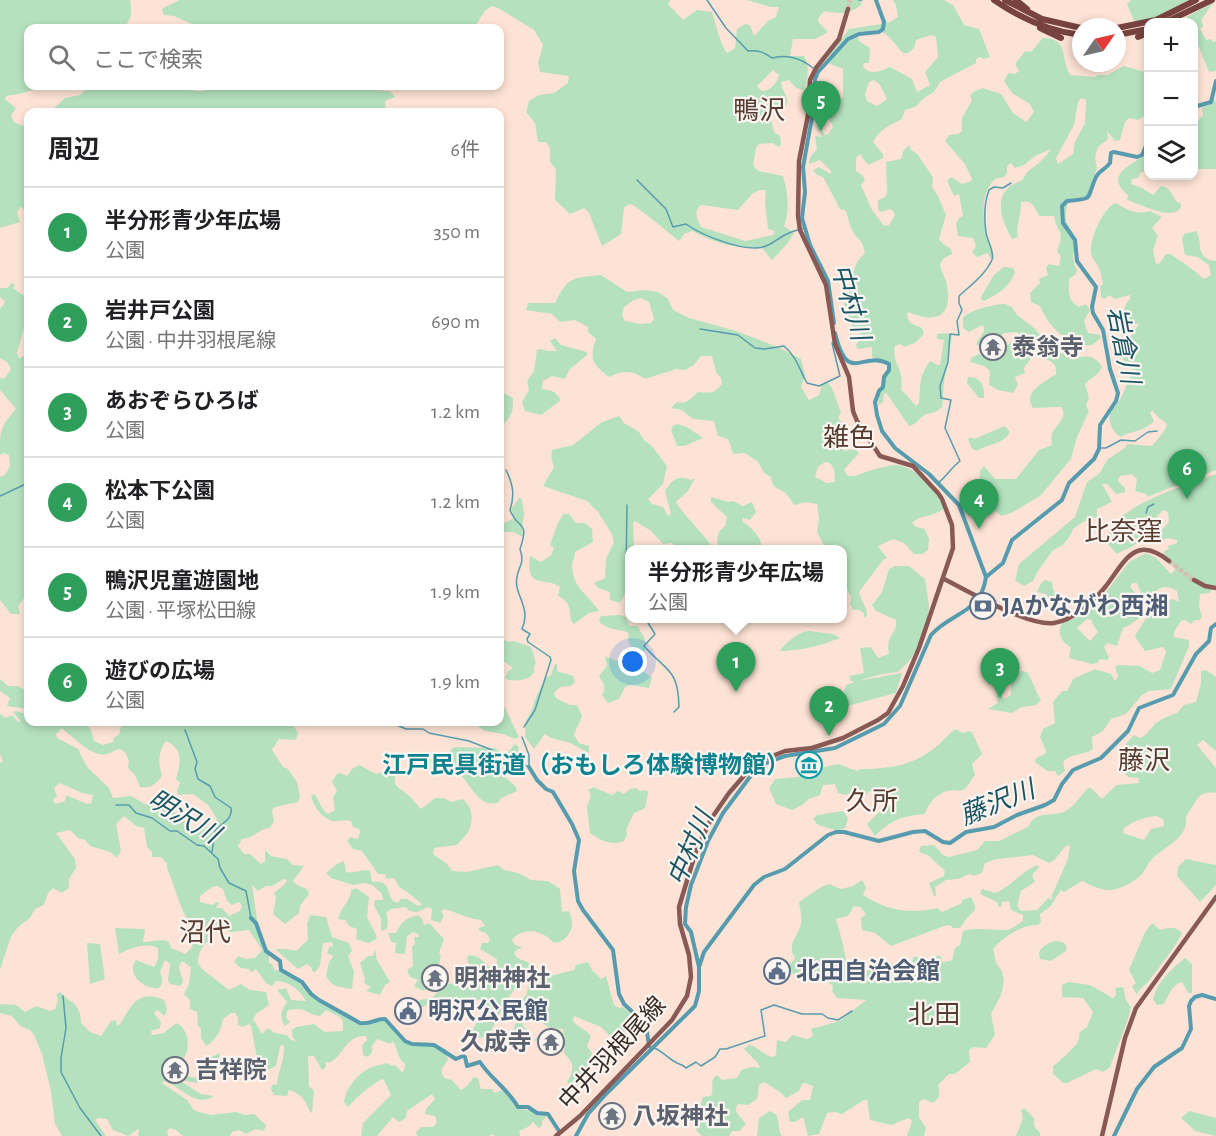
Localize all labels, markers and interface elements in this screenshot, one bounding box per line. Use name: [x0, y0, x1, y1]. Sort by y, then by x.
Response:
north arrow: [1072, 18, 1126, 72]
map controls: [1144, 18, 1198, 180]
button: +: [1144, 18, 1198, 72]
search box: [24, 24, 504, 90]
icon: search: [45, 41, 78, 74]
text: ここで検索: [93, 49, 203, 71]
button: −: [1144, 72, 1198, 126]
pin: 5: [802, 82, 840, 131]
district label: 鴨沢: [733, 97, 785, 124]
button: layers: [1144, 126, 1198, 180]
text: 周辺: [48, 137, 100, 163]
text: 6件: [451, 140, 480, 160]
text: 半分形青少年広場: [105, 210, 281, 232]
text: 1: [64, 222, 71, 242]
text: 350 m: [434, 222, 480, 242]
text: 公園: [105, 241, 145, 261]
water label: 中村川: [827, 261, 875, 346]
text: 岩井戸公園: [105, 300, 215, 322]
water label: 岩倉川: [1103, 304, 1145, 389]
text: 2: [63, 312, 72, 332]
text: 690 m: [431, 312, 480, 332]
text: 公園 · 中井羽根尾線: [105, 331, 276, 351]
temple icon: 泰翁寺: [978, 332, 1008, 362]
place label: 泰翁寺: [1012, 334, 1084, 360]
text: あおぞらひろば: [105, 390, 259, 412]
text: 3: [63, 402, 72, 422]
text: 1.2 km: [431, 402, 480, 422]
text: 公園: [105, 421, 145, 441]
district label: 雑色: [823, 424, 875, 451]
pin: 6: [1168, 450, 1206, 499]
text: 松本下公園: [105, 480, 215, 502]
pin: 4: [960, 480, 998, 529]
text: 4: [62, 492, 73, 512]
text: 1.2 km: [431, 492, 480, 512]
text: 公園: [105, 511, 145, 531]
district label: 比奈窪: [1084, 517, 1162, 545]
popup: [625, 545, 847, 623]
text: 半分形青少年広場: [648, 562, 824, 584]
text: 鴨沢児童遊園地: [105, 570, 259, 592]
text: 5: [63, 582, 72, 602]
text: 1.9 km: [431, 582, 480, 602]
bank icon: JAかながわ西湘: [968, 591, 998, 621]
text: 公園: [648, 593, 688, 613]
place label: JAかながわ西湘: [1002, 593, 1168, 619]
text: 公園 · 平塚松田線: [105, 601, 256, 621]
pin: 1: [716, 642, 756, 692]
your location: [618, 647, 647, 676]
pin: 3: [980, 648, 1020, 698]
text: 遊びの広場: [105, 660, 215, 682]
text: 6: [63, 672, 72, 692]
text: 1.9 km: [431, 672, 480, 692]
pin: 2: [810, 686, 848, 736]
text: 公園: [105, 691, 145, 711]
district label: 藤沢: [1118, 747, 1170, 774]
museum icon: 江戸民具街道（おもしろ体験博物館）: [794, 750, 824, 780]
place label: 江戸民具街道（おもしろ体験博物館）: [382, 752, 790, 778]
water label: 藤沢川: [956, 774, 1041, 830]
water label: 明沢川: [143, 785, 227, 850]
district label: 久所: [846, 787, 898, 815]
water label: 中村川: [663, 804, 719, 889]
district label: 沼代: [179, 919, 231, 946]
public building icon: 北田自治会館: [762, 956, 792, 986]
place label: 北田自治会館: [796, 958, 940, 984]
temple icon: 明神神社: [420, 963, 450, 993]
place label: 明神神社: [454, 965, 550, 991]
street label: 中井羽根尾線: [553, 991, 671, 1115]
public building icon: 明沢公民館: [393, 996, 423, 1026]
place label: 明沢公民館: [428, 998, 548, 1024]
district label: 北田: [908, 1001, 960, 1028]
temple icon: 久成寺: [536, 1027, 566, 1057]
place label: 久成寺: [460, 1029, 532, 1055]
temple icon: 吉祥院: [160, 1055, 190, 1085]
place label: 吉祥院: [195, 1057, 267, 1083]
temple icon: 八坂神社: [597, 1101, 627, 1131]
place label: 八坂神社: [632, 1103, 728, 1129]

